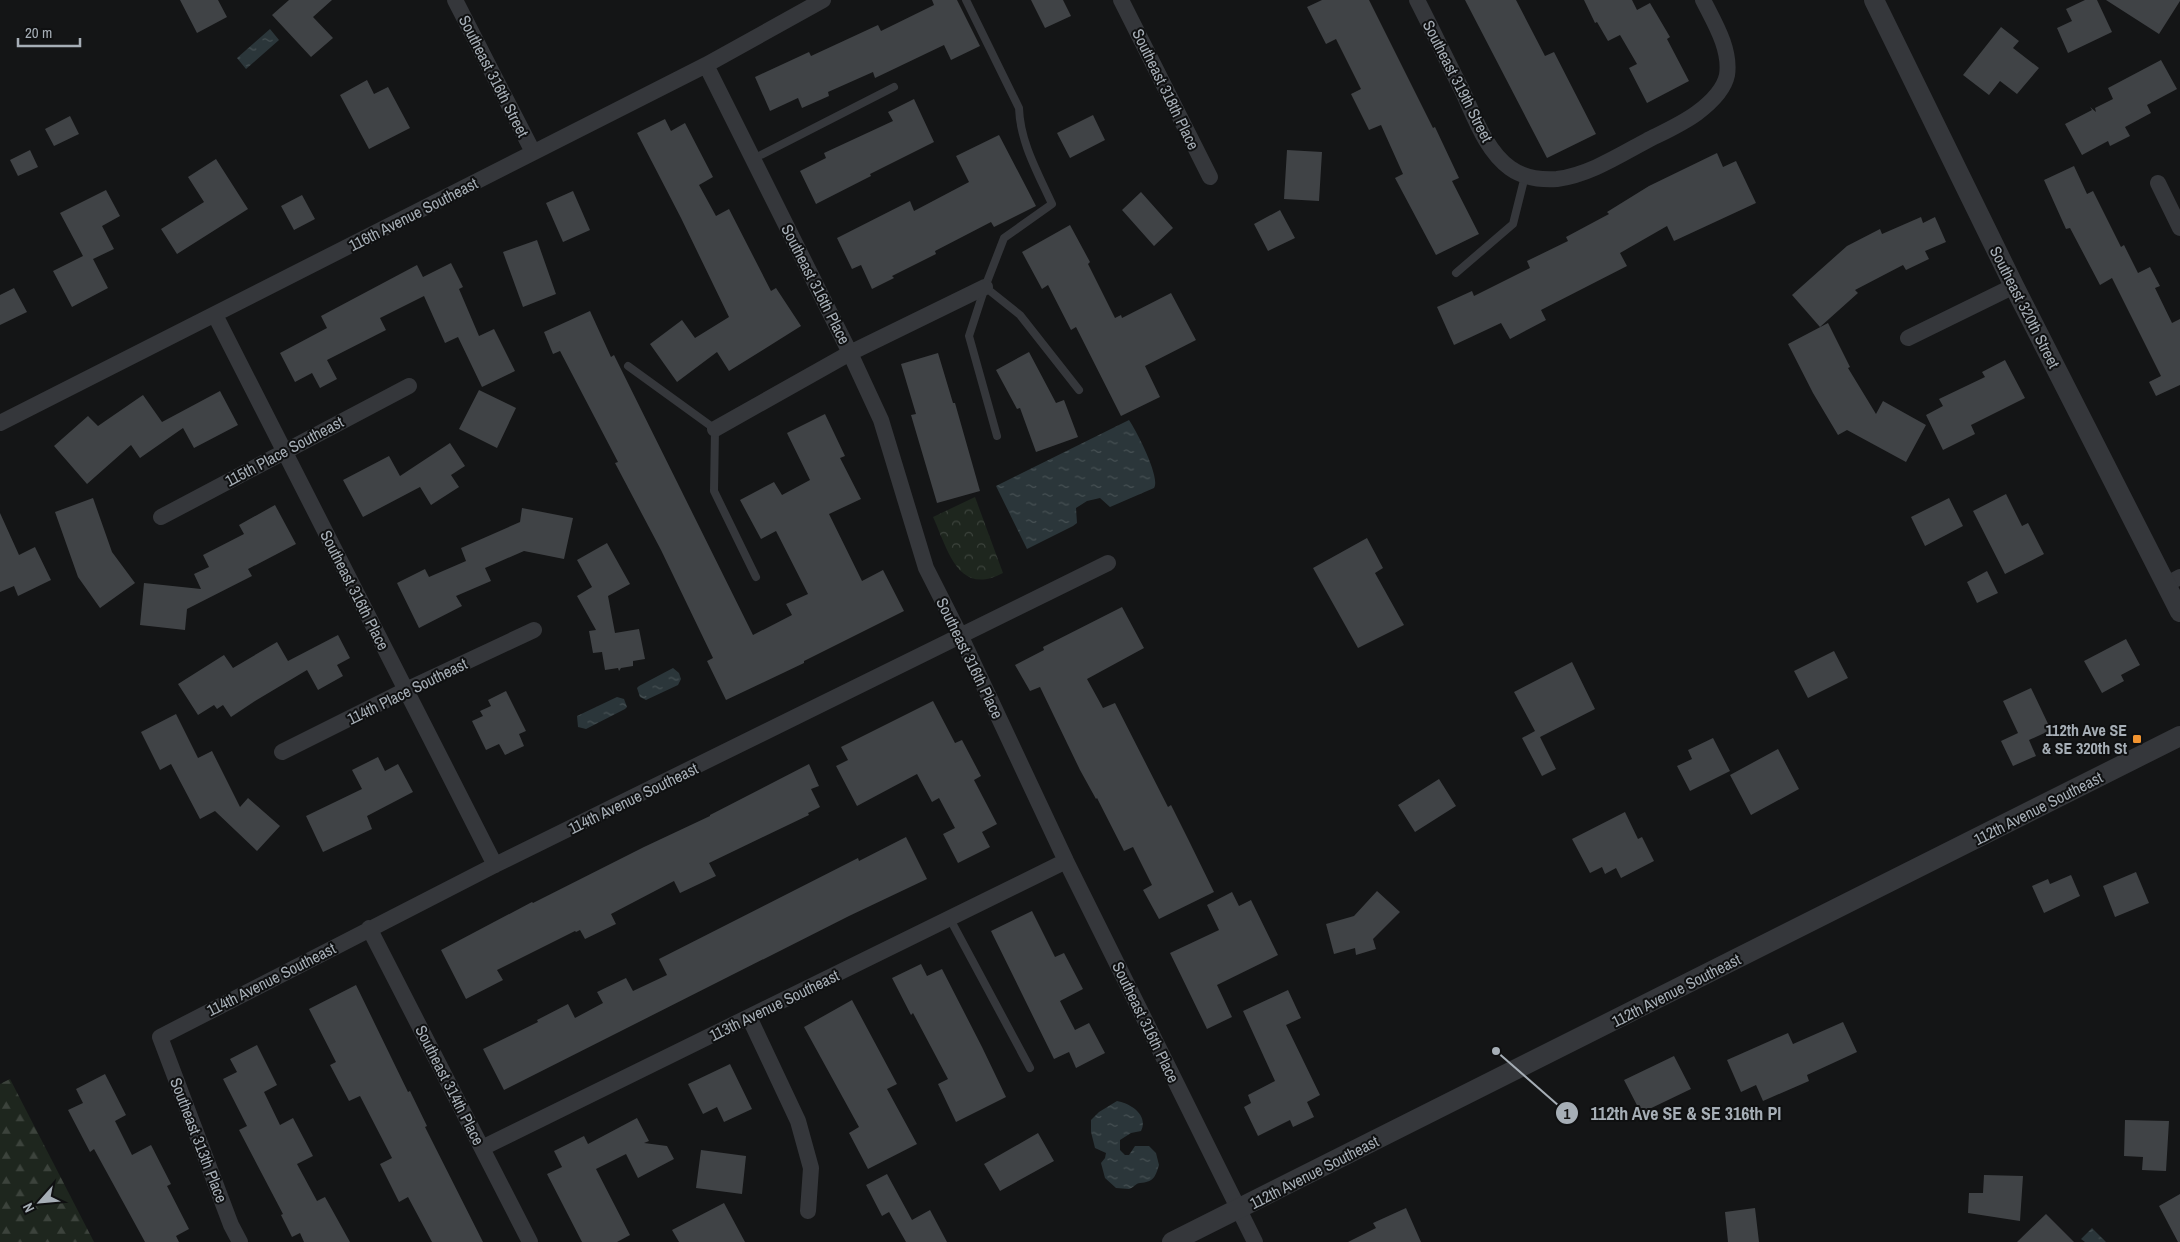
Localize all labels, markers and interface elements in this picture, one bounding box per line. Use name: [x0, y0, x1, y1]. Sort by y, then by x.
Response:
street label: Southeast 316th Street: [454, 11, 534, 141]
scale bar: [18, 15, 80, 47]
street label: Southeast 319th Street: [1418, 16, 1498, 146]
text: 20 m: [25, 22, 52, 43]
street label: Southeast 318th Place: [1127, 25, 1205, 153]
street label: 116th Avenue Southeast: [345, 172, 481, 256]
street label: Southeast 316th Place: [776, 220, 856, 348]
street label: Southeast 320th Street: [1985, 242, 2065, 372]
street label: 115th Place Southeast: [221, 410, 347, 491]
street label: Southeast 316th Place: [315, 526, 395, 654]
street label: Southeast 316th Place: [931, 594, 1009, 722]
street label: 114th Place Southeast: [343, 652, 471, 730]
place label: 112th Ave SE & SE 320th St: [2042, 719, 2128, 759]
marker: 112th Ave SE & SE 320th St: [2131, 733, 2143, 745]
street label: 114th Avenue Southeast: [564, 757, 702, 839]
street label: 112th Avenue Southeast: [1970, 766, 2106, 850]
street label: 114th Avenue Southeast: [203, 937, 339, 1021]
street label: 112th Avenue Southeast: [1608, 948, 1744, 1032]
street label: Southeast 316th Place: [1107, 958, 1185, 1086]
street label: 113th Avenue Southeast: [705, 964, 843, 1046]
street label: Southeast 314th Place: [410, 1021, 490, 1149]
street label: Southeast 313th Place: [165, 1074, 233, 1206]
callout: 112th Ave SE & SE 316th Pl: [1555, 1097, 1791, 1130]
text: 112th Ave SE & SE 316th Pl: [1591, 1101, 1781, 1126]
text: 1: [1564, 1103, 1571, 1124]
street label: 112th Avenue Southeast: [1246, 1130, 1382, 1214]
north arrow: [15, 1177, 65, 1227]
text: N: [19, 1200, 38, 1216]

